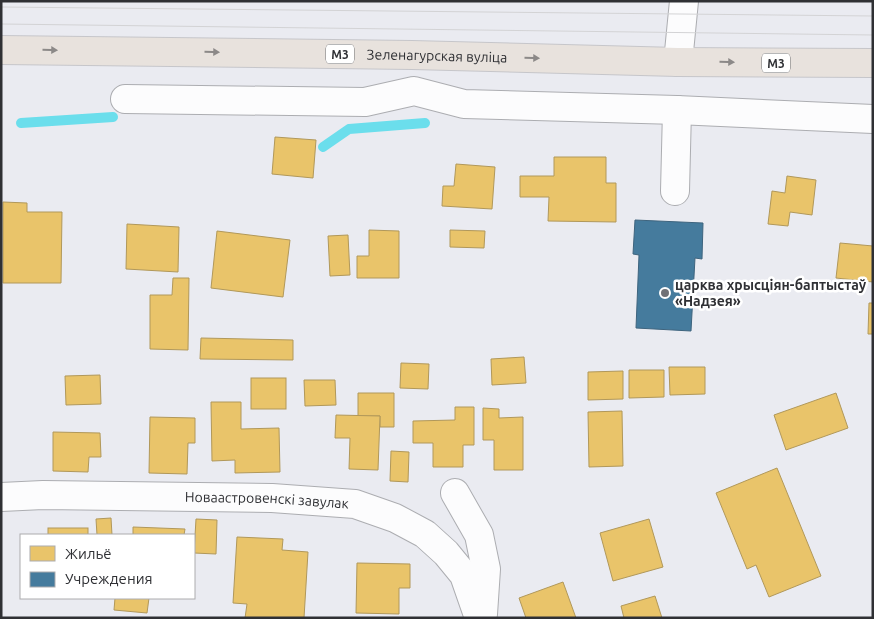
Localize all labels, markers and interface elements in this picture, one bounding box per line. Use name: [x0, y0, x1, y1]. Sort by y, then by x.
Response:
road number: М3: [326, 44, 354, 64]
one-way arrow: [42, 46, 58, 54]
street label: Зеленагурская вуліца: [367, 46, 508, 66]
one-way arrow: [205, 49, 221, 57]
one-way arrow: [525, 54, 541, 62]
road number: М3: [762, 54, 790, 72]
one-way arrow: [719, 58, 735, 66]
place label: царква хрысціян-баптыстаў «Надзея»: [675, 277, 867, 309]
marker: царква хрысціян-баптыстаў «Надзея»: [659, 287, 671, 299]
street label: Новаастровенскі завулак: [185, 489, 349, 512]
legend: [20, 534, 195, 599]
text: Жильё: [65, 545, 112, 562]
text: Учреждения: [65, 570, 153, 587]

